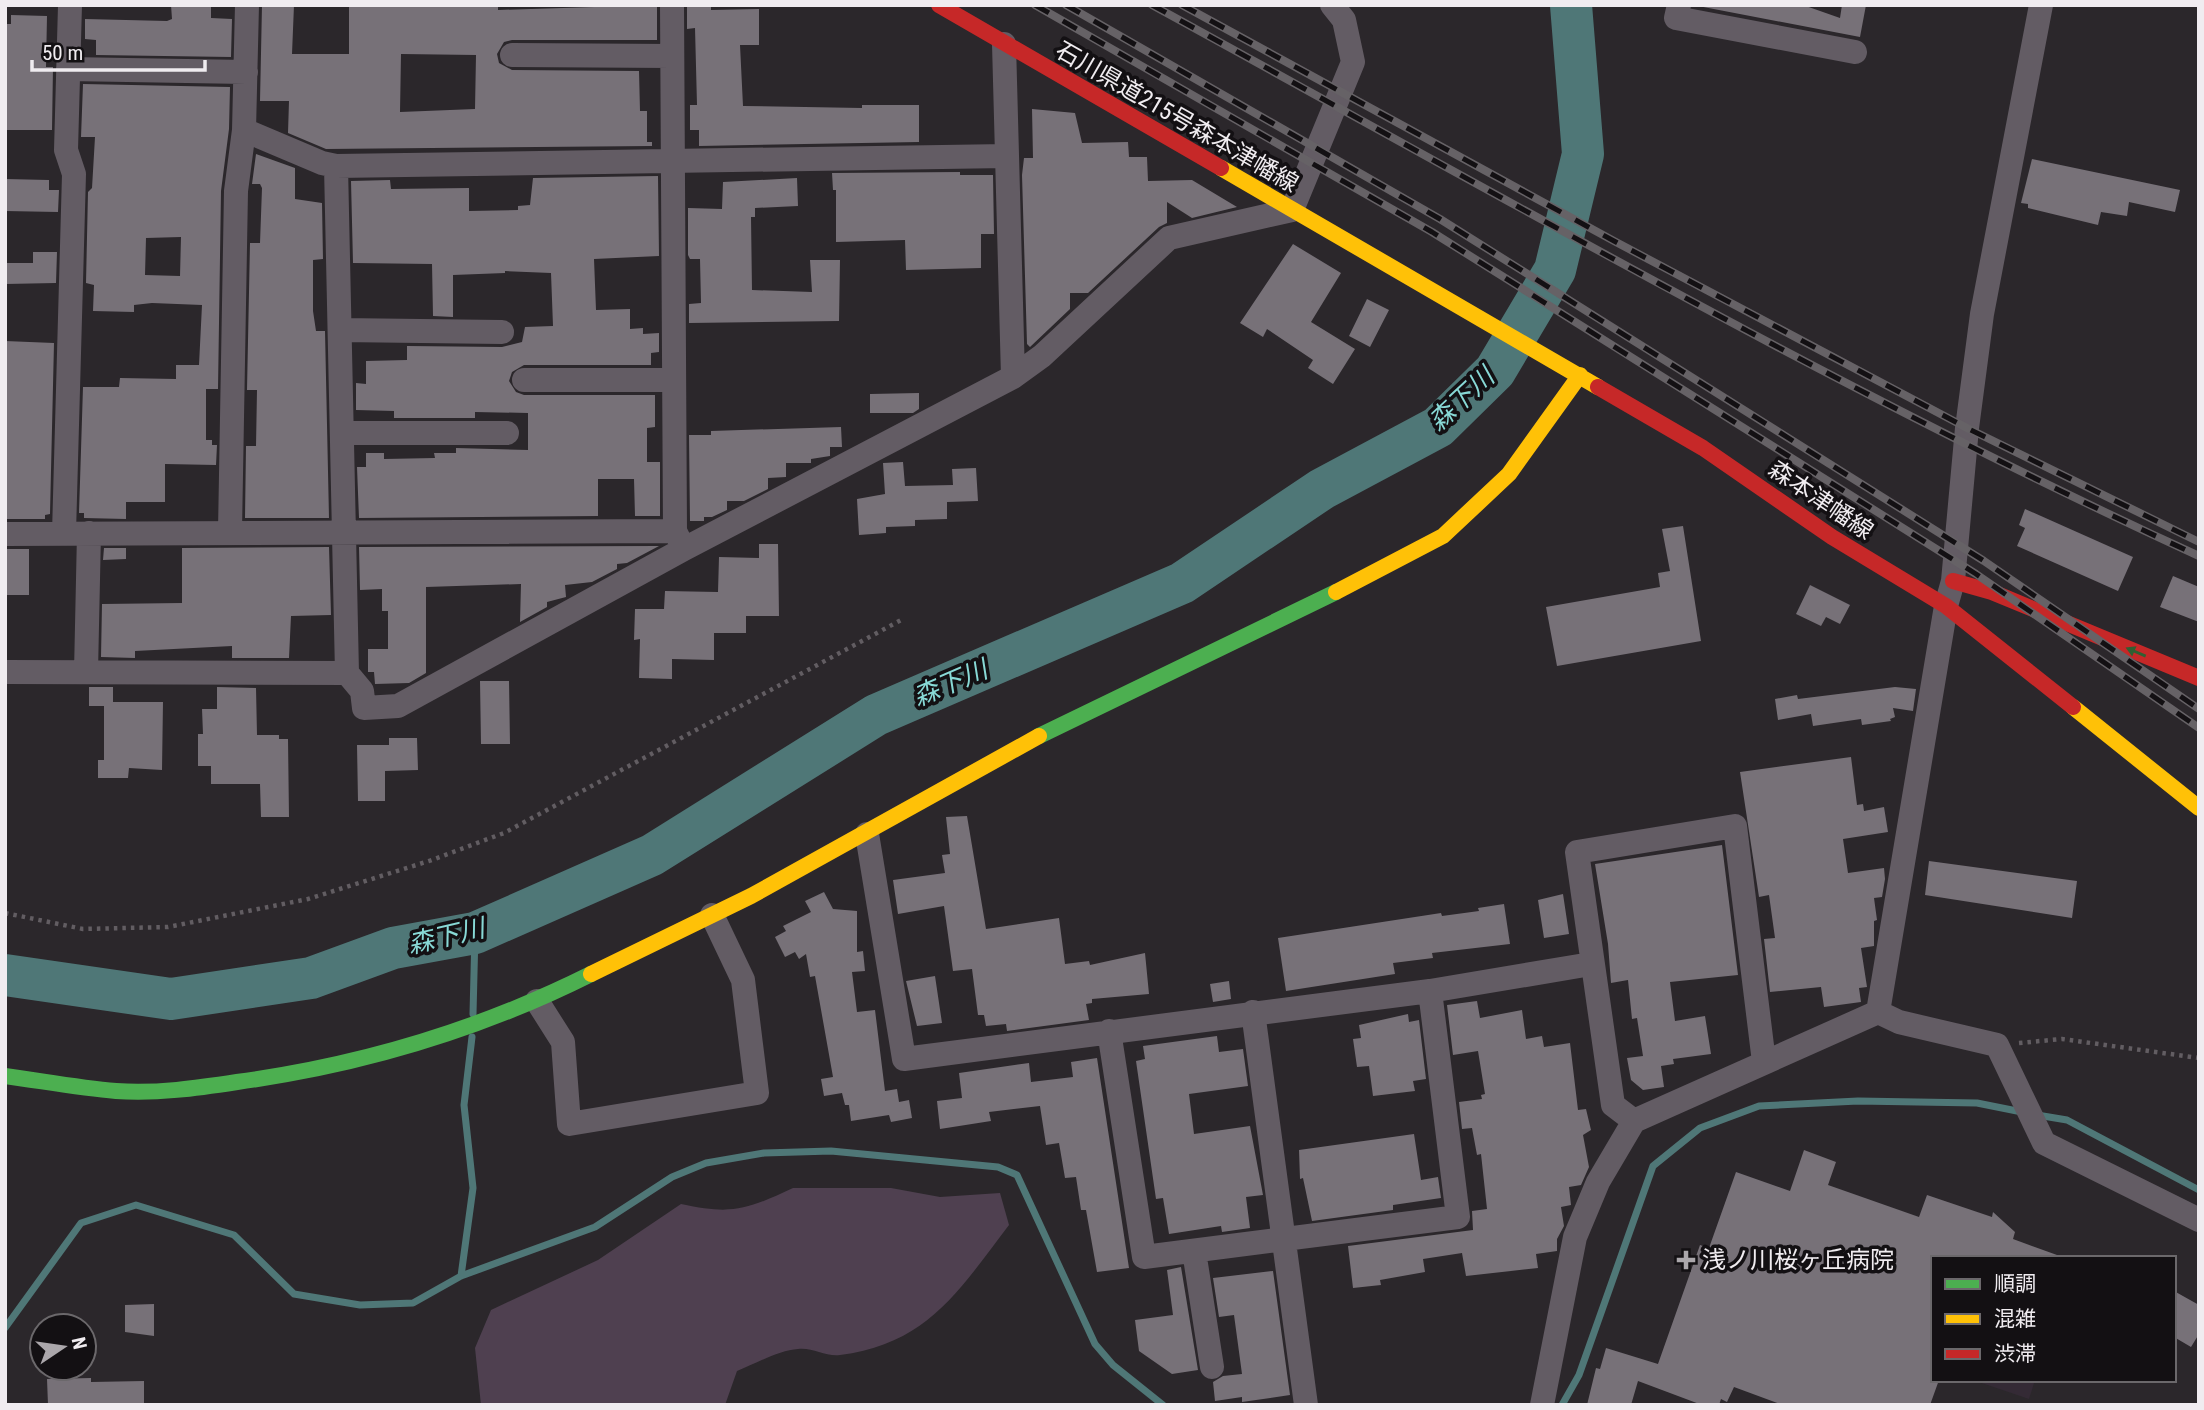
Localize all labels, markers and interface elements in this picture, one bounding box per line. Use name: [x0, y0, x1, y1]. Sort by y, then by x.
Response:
scale bar: [32, 28, 205, 72]
street label: 石川県道215号森本津幡線: [1051, 36, 1303, 198]
text: 50 m: [42, 41, 83, 65]
water label: 森下川: [1422, 359, 1502, 437]
street label: 森本津幡線: [1763, 455, 1879, 545]
one-way arrow: [2125, 646, 2146, 657]
water label: 森下川: [908, 653, 995, 712]
water label: 森下川: [405, 912, 490, 959]
place label: 浅ノ川桜ヶ丘病院: [1702, 1246, 1894, 1274]
marker: 浅ノ川桜ヶ丘病院: [1676, 1250, 1696, 1270]
legend: [1931, 1256, 2176, 1382]
text: 順調: [1994, 1272, 2036, 1296]
text: 混雑: [1994, 1307, 2036, 1331]
north arrow: [28, 1312, 98, 1382]
text: N: [67, 1335, 92, 1352]
text: 渋滞: [1994, 1342, 2036, 1366]

